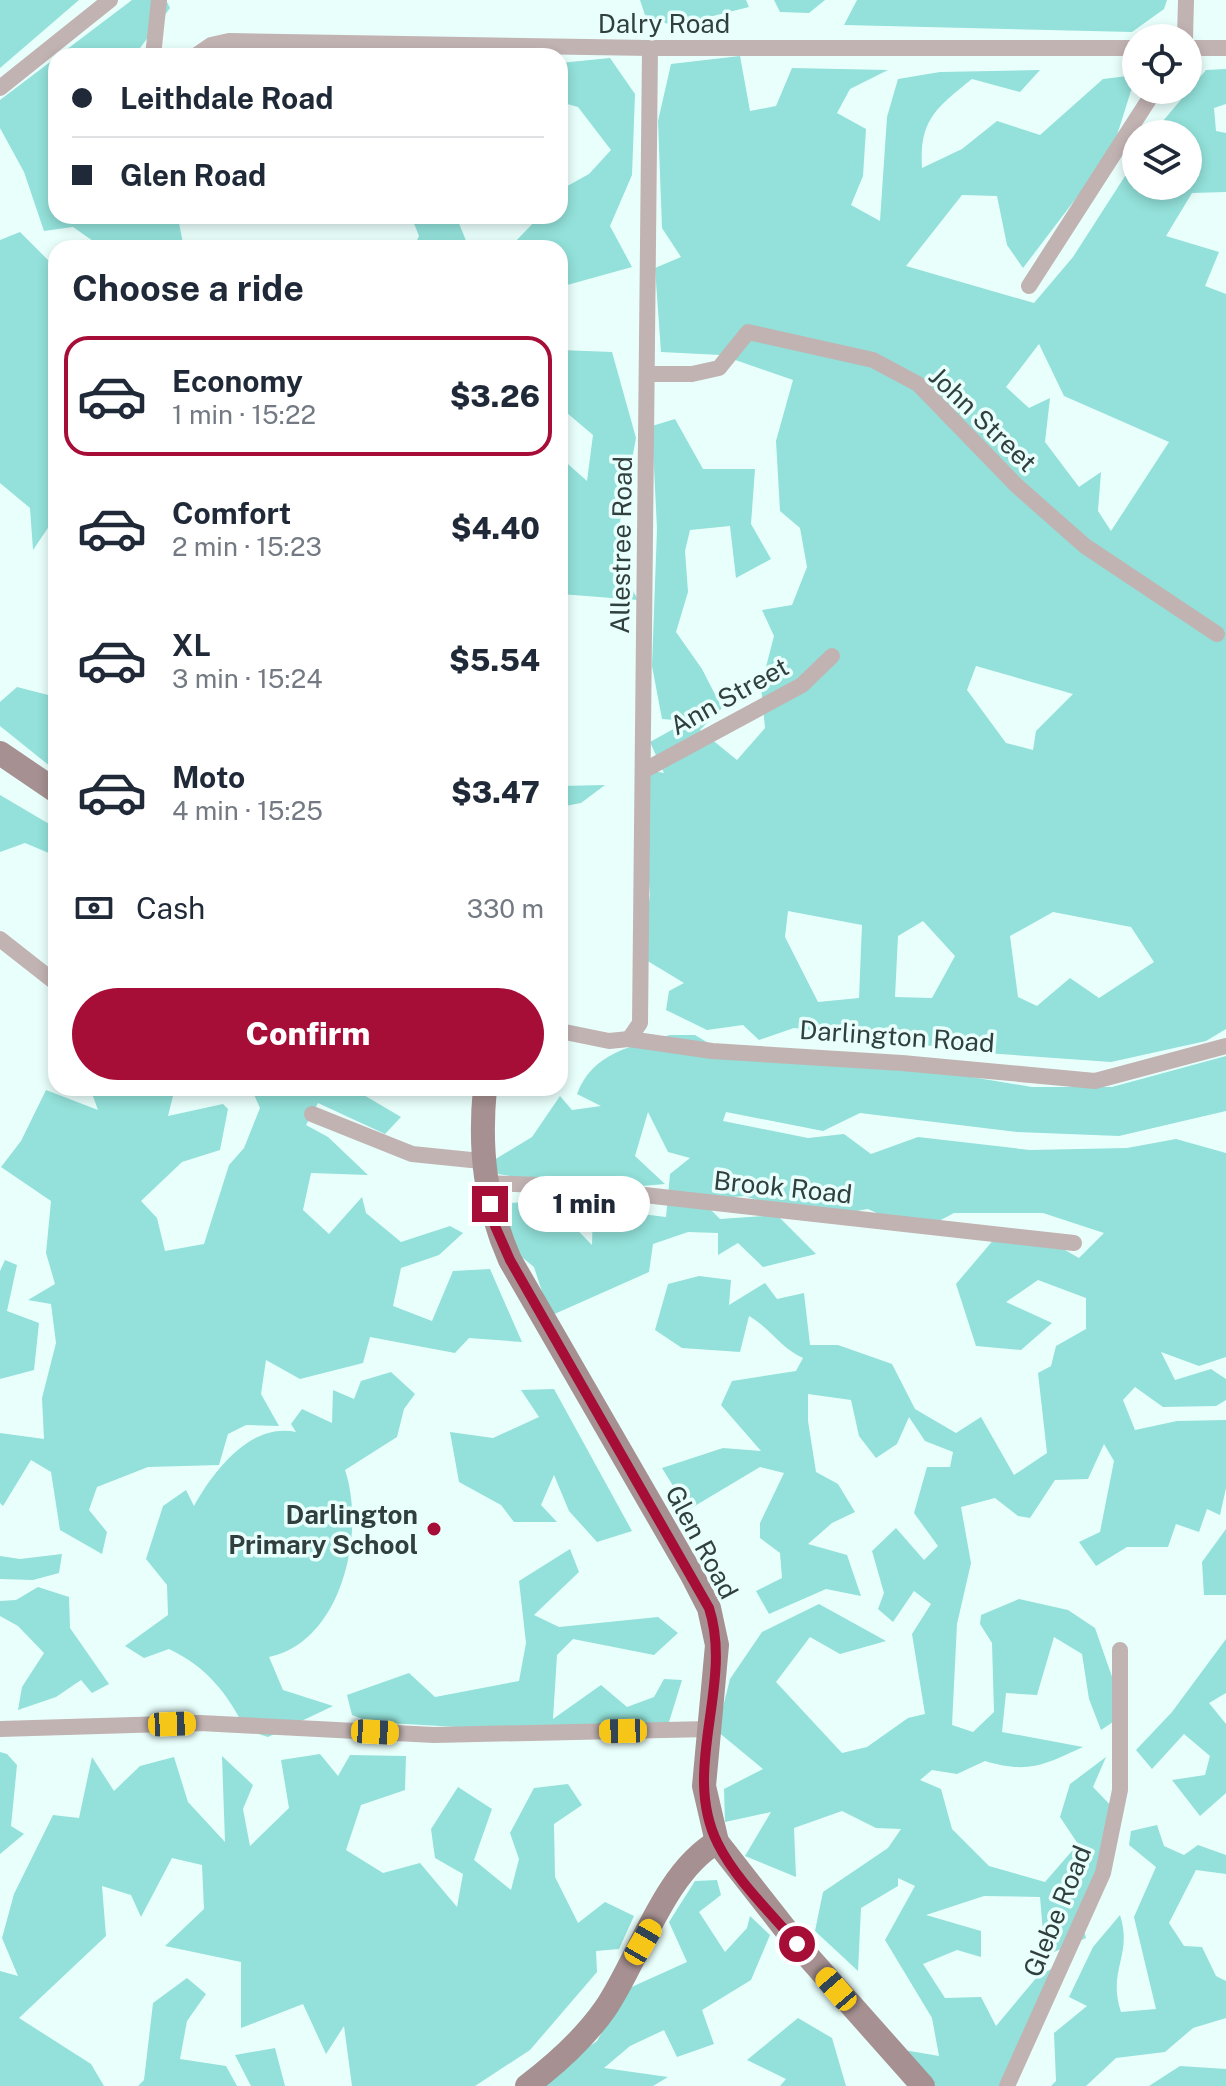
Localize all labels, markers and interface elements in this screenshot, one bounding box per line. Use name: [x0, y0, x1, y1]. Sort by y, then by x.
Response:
street label: Dalry Road: [598, 8, 730, 39]
map controls: [1122, 24, 1202, 200]
button: locate: [1122, 24, 1202, 104]
text: Leithdale Road: [120, 80, 334, 116]
button: layers: [1122, 120, 1202, 200]
text: Glen Road: [120, 157, 266, 193]
text: Choose a ride: [72, 267, 304, 309]
icon: car: [76, 360, 148, 432]
street label: John Street: [923, 360, 1043, 478]
text: Economy: [172, 363, 303, 399]
text: $3.26: [450, 378, 540, 414]
text: 1 min · 15:22: [172, 399, 316, 430]
street label: Allestree Road: [604, 456, 638, 634]
icon: car: [76, 492, 148, 564]
text: Comfort: [172, 495, 291, 531]
text: $4.40: [451, 510, 540, 546]
text: 2 min · 15:23: [172, 531, 322, 562]
icon: car: [76, 624, 148, 696]
text: XL: [172, 627, 211, 663]
text: $5.54: [449, 642, 540, 678]
street label: Ann Street: [664, 651, 794, 741]
text: 3 min · 15:24: [172, 663, 323, 694]
icon: car: [76, 756, 148, 828]
text: Moto: [172, 759, 245, 795]
text: $3.47: [451, 774, 540, 810]
text: 4 min · 15:25: [172, 795, 323, 826]
icon: cash: [72, 886, 116, 930]
text: Cash: [136, 890, 205, 926]
text: 330 m: [467, 893, 544, 924]
button: Confirm: [72, 988, 544, 1080]
street label: Darlington Road: [798, 1014, 996, 1058]
street label: Brook Road: [712, 1164, 854, 1210]
callout: 1 min: [518, 1176, 650, 1232]
route end: [472, 1186, 508, 1222]
text: 1 min: [552, 1188, 616, 1219]
street label: Glen Road: [659, 1480, 745, 1604]
place label: Darlington Primary School: [228, 1499, 418, 1560]
marker: Darlington Primary School: [425, 1520, 443, 1538]
car: [148, 1711, 196, 1737]
car: [350, 1719, 400, 1745]
car: [599, 1719, 647, 1743]
street label: Glebe Road: [1017, 1841, 1097, 1981]
car: [621, 1915, 665, 1969]
route start: [779, 1926, 815, 1962]
car: [811, 1963, 861, 2015]

